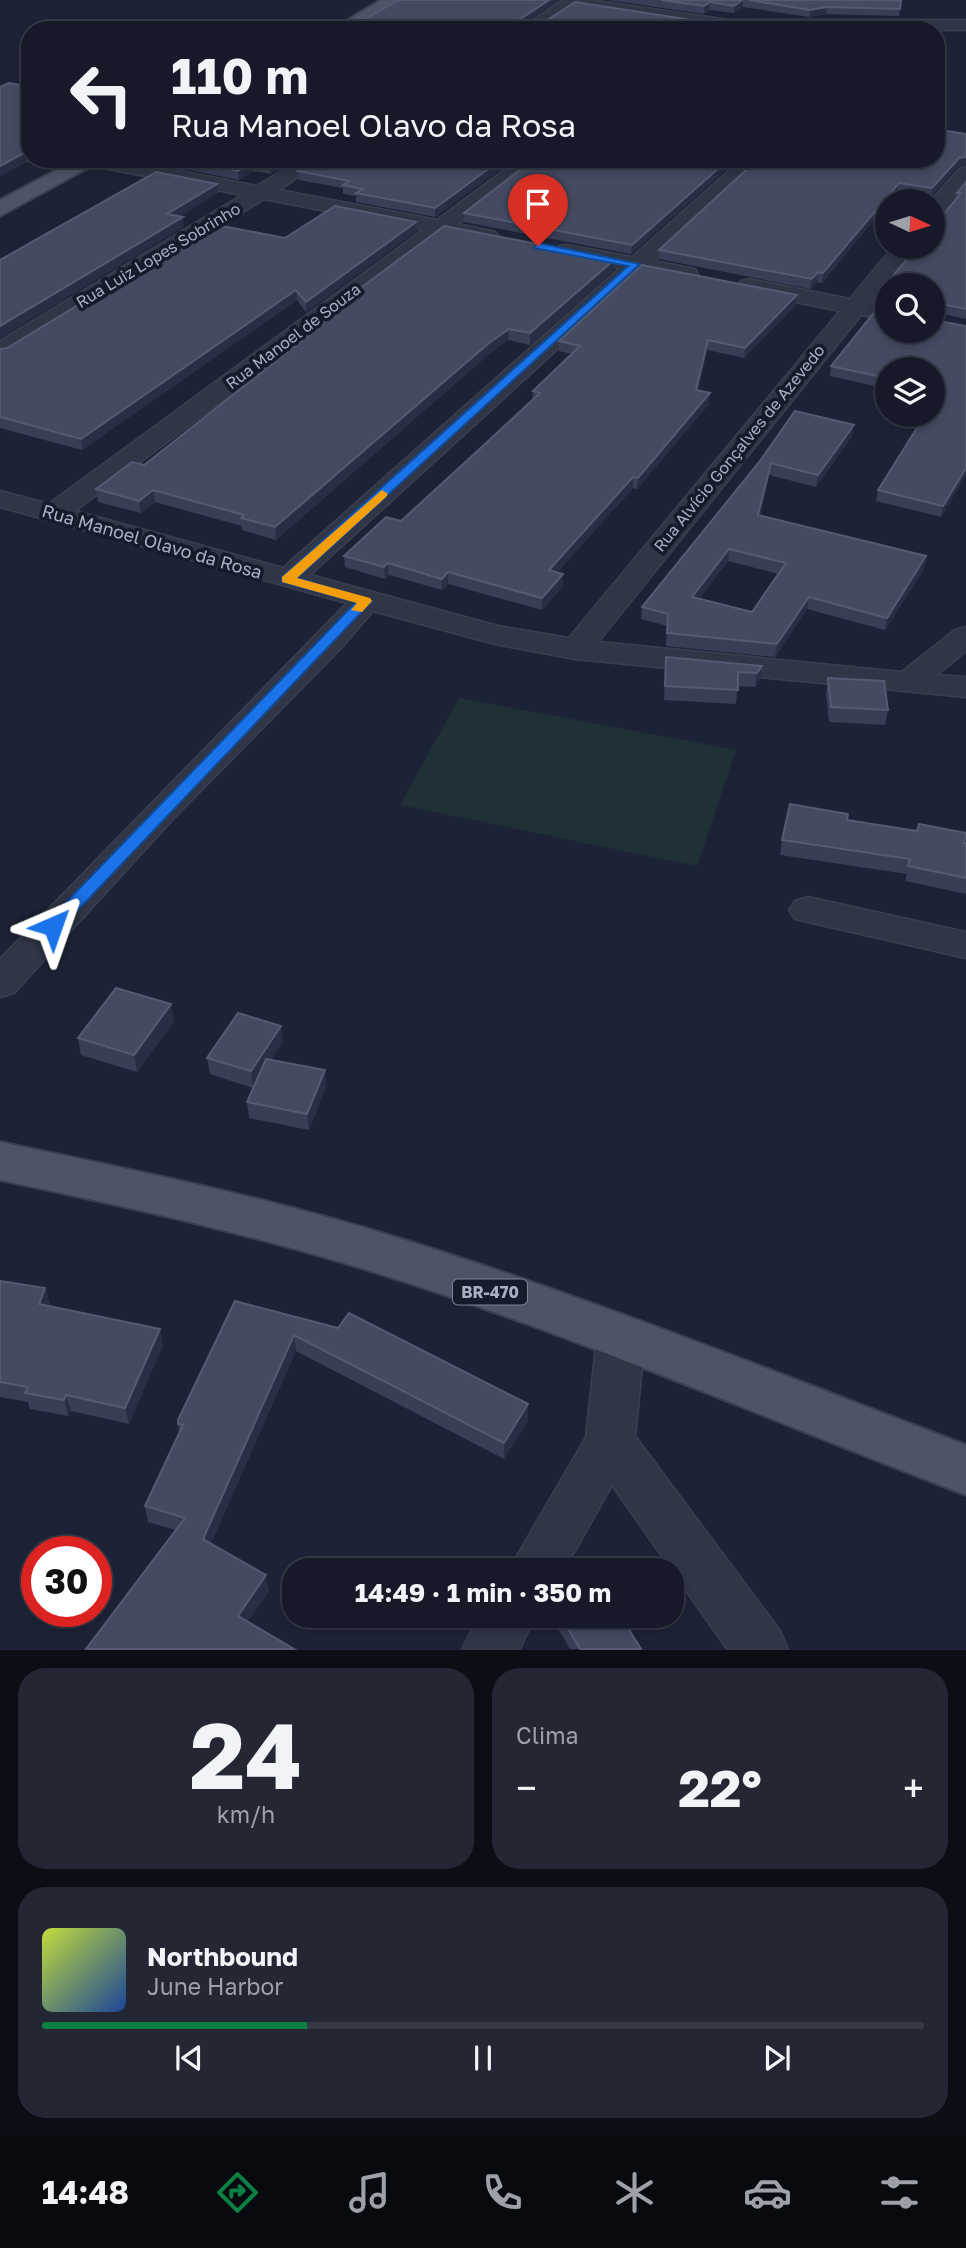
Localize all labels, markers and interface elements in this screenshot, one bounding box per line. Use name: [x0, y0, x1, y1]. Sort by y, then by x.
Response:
text: 110 m: [171, 46, 308, 105]
icon: left: [56, 49, 147, 140]
text: Rua Manoel Olavo da Rosa: [171, 106, 576, 144]
pin: [508, 174, 568, 246]
icon: arrive: [519, 185, 557, 223]
north arrow: [875, 189, 945, 259]
map controls: [875, 189, 945, 427]
street label: Rua Luiz Lopes Sobrinho: [72, 198, 244, 312]
button: search: [875, 273, 945, 343]
street label: Rua Manoel de Souza: [222, 279, 364, 393]
street label: Rua Alvício Gonçalves de Azevedo: [649, 340, 829, 556]
button: layers: [875, 357, 945, 427]
street label: Rua Manoel Olavo da Rosa: [40, 499, 265, 583]
position arrow: [16, 889, 90, 963]
road number: BR-470: [453, 1280, 527, 1304]
speed limit sign: 30: [21, 1536, 112, 1627]
text: 14:49 · 1 min · 350 m: [355, 1577, 611, 1608]
text: 24: [190, 1700, 302, 1809]
text: Clima: [516, 1721, 579, 1749]
text: 22°: [678, 1756, 762, 1818]
text: −: [516, 1765, 537, 1810]
text: +: [903, 1765, 924, 1810]
text: km/h: [217, 1800, 275, 1828]
text: Northbound: [147, 1941, 298, 1972]
text: June Harbor: [147, 1972, 283, 2000]
icon: previous: [170, 2039, 208, 2077]
icon: pause: [464, 2039, 502, 2077]
icon: next: [758, 2039, 796, 2077]
icon: directions: [213, 2168, 262, 2217]
icon: music: [345, 2168, 394, 2217]
icon: phone: [478, 2168, 527, 2217]
icon: climate: [610, 2168, 659, 2217]
icon: car: [743, 2168, 792, 2217]
icon: filters: [875, 2168, 924, 2217]
text: 14:48: [42, 2173, 129, 2211]

